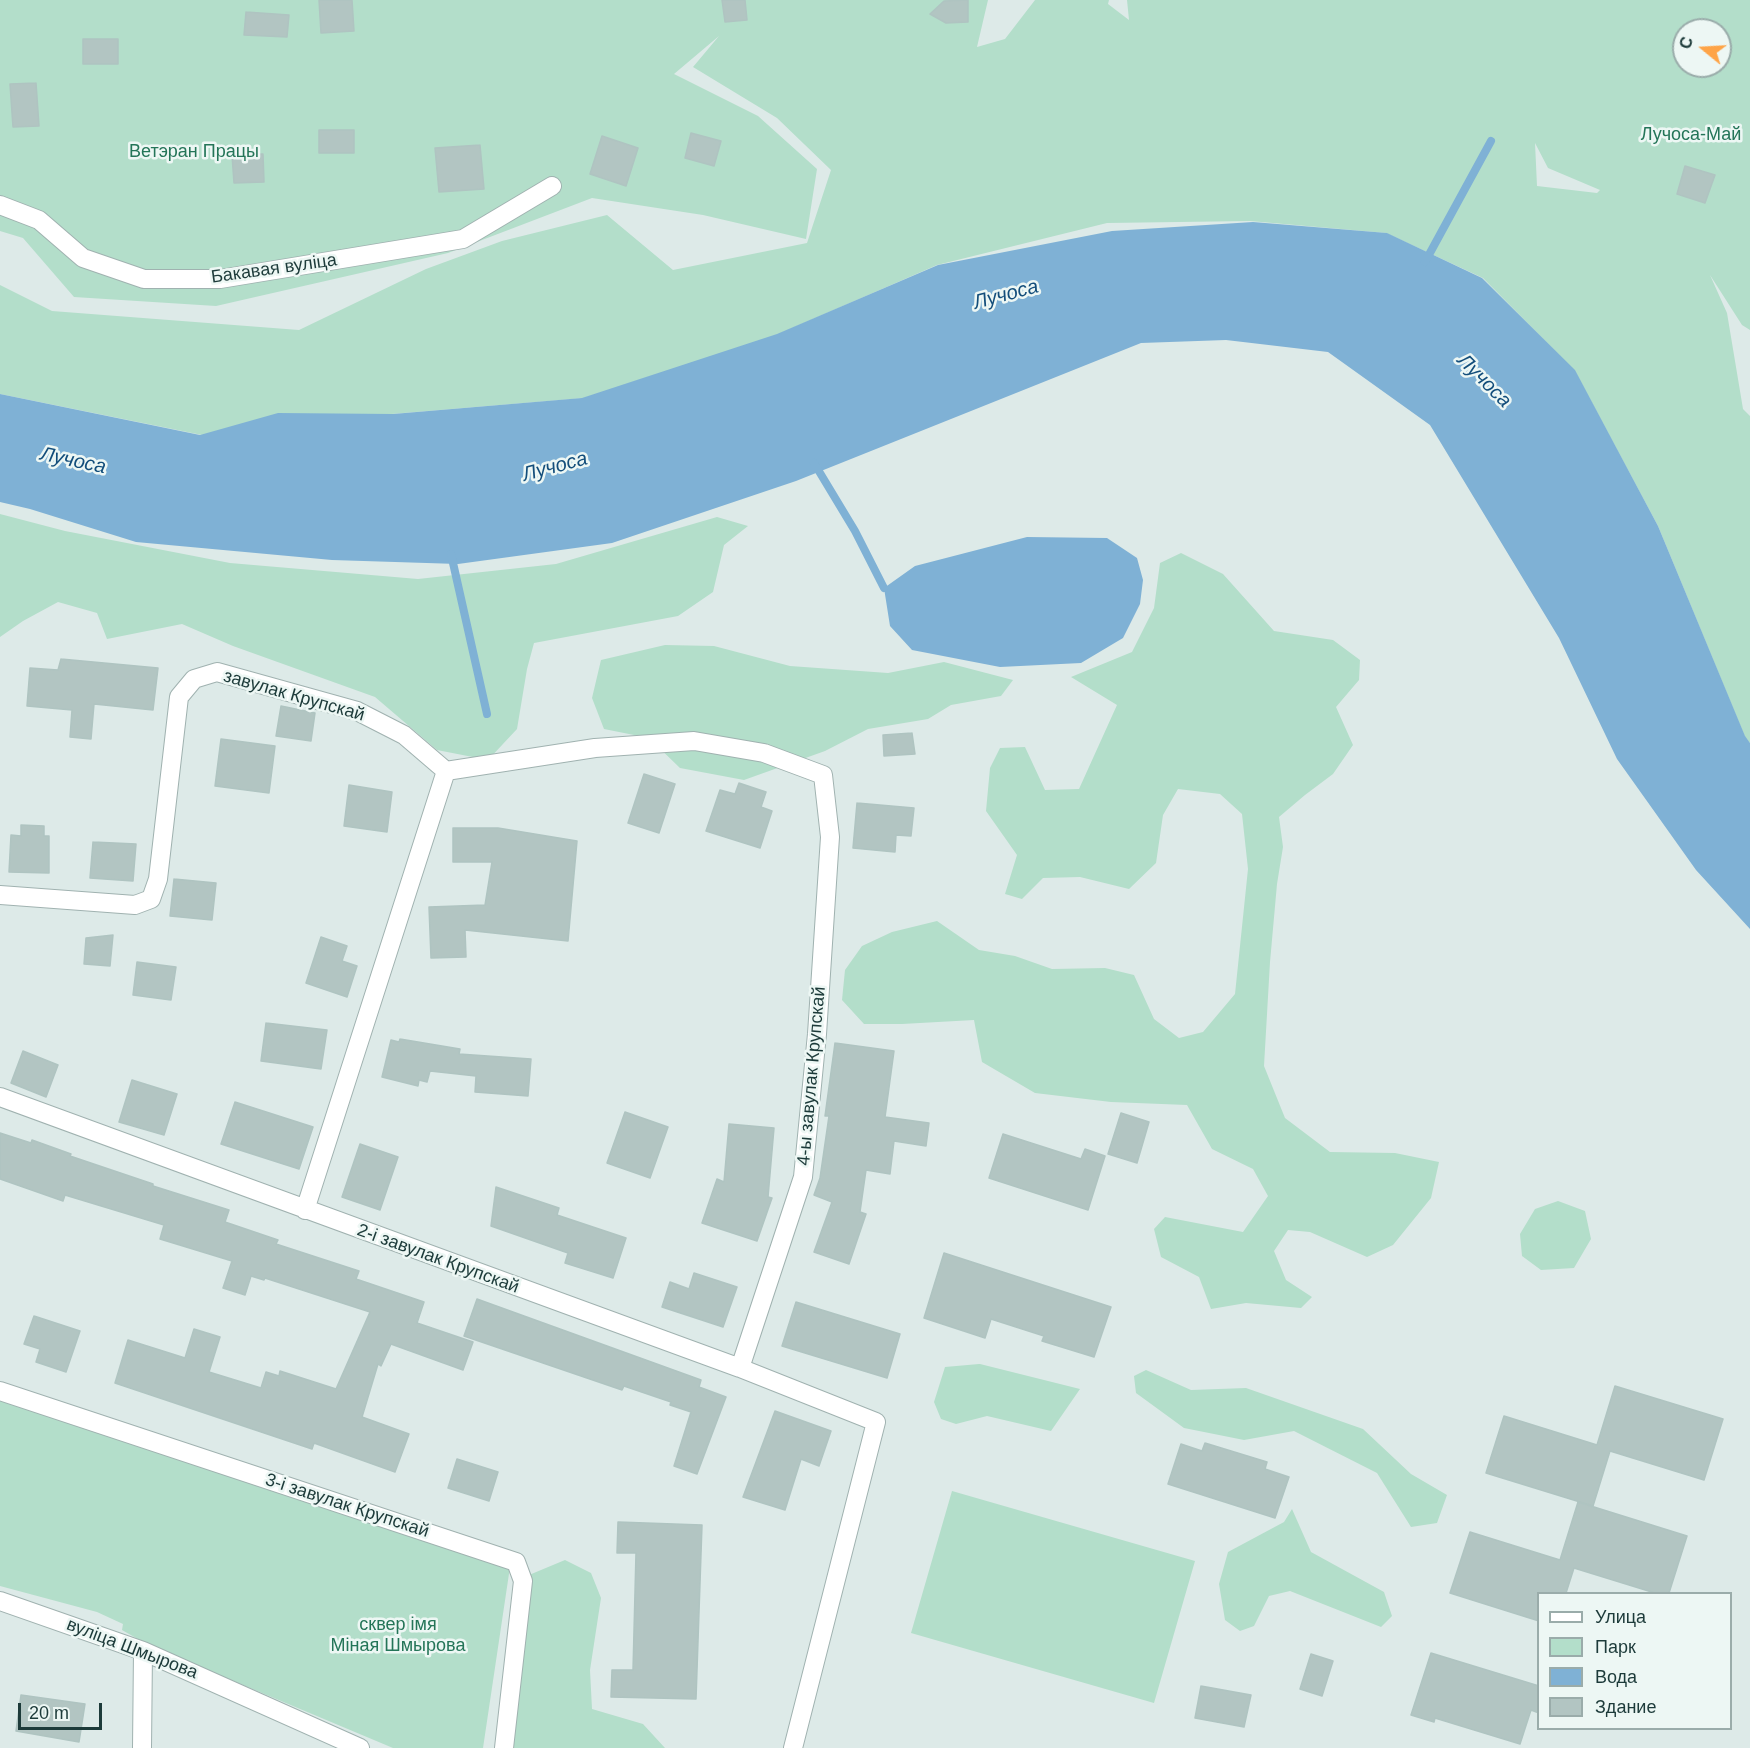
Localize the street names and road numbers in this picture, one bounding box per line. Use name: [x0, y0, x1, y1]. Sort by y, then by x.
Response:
street label: Бакавая вуліца: [210, 249, 338, 289]
street label: завулак Крупскай: [221, 666, 367, 726]
street label: 4-ы завулак Крупскай: [793, 986, 831, 1166]
street label: 2-і завулак Крупскай: [354, 1220, 522, 1298]
street label: 3-і завулак Крупскай: [262, 1469, 432, 1543]
street label: вуліца Шмырова: [63, 1614, 201, 1684]

